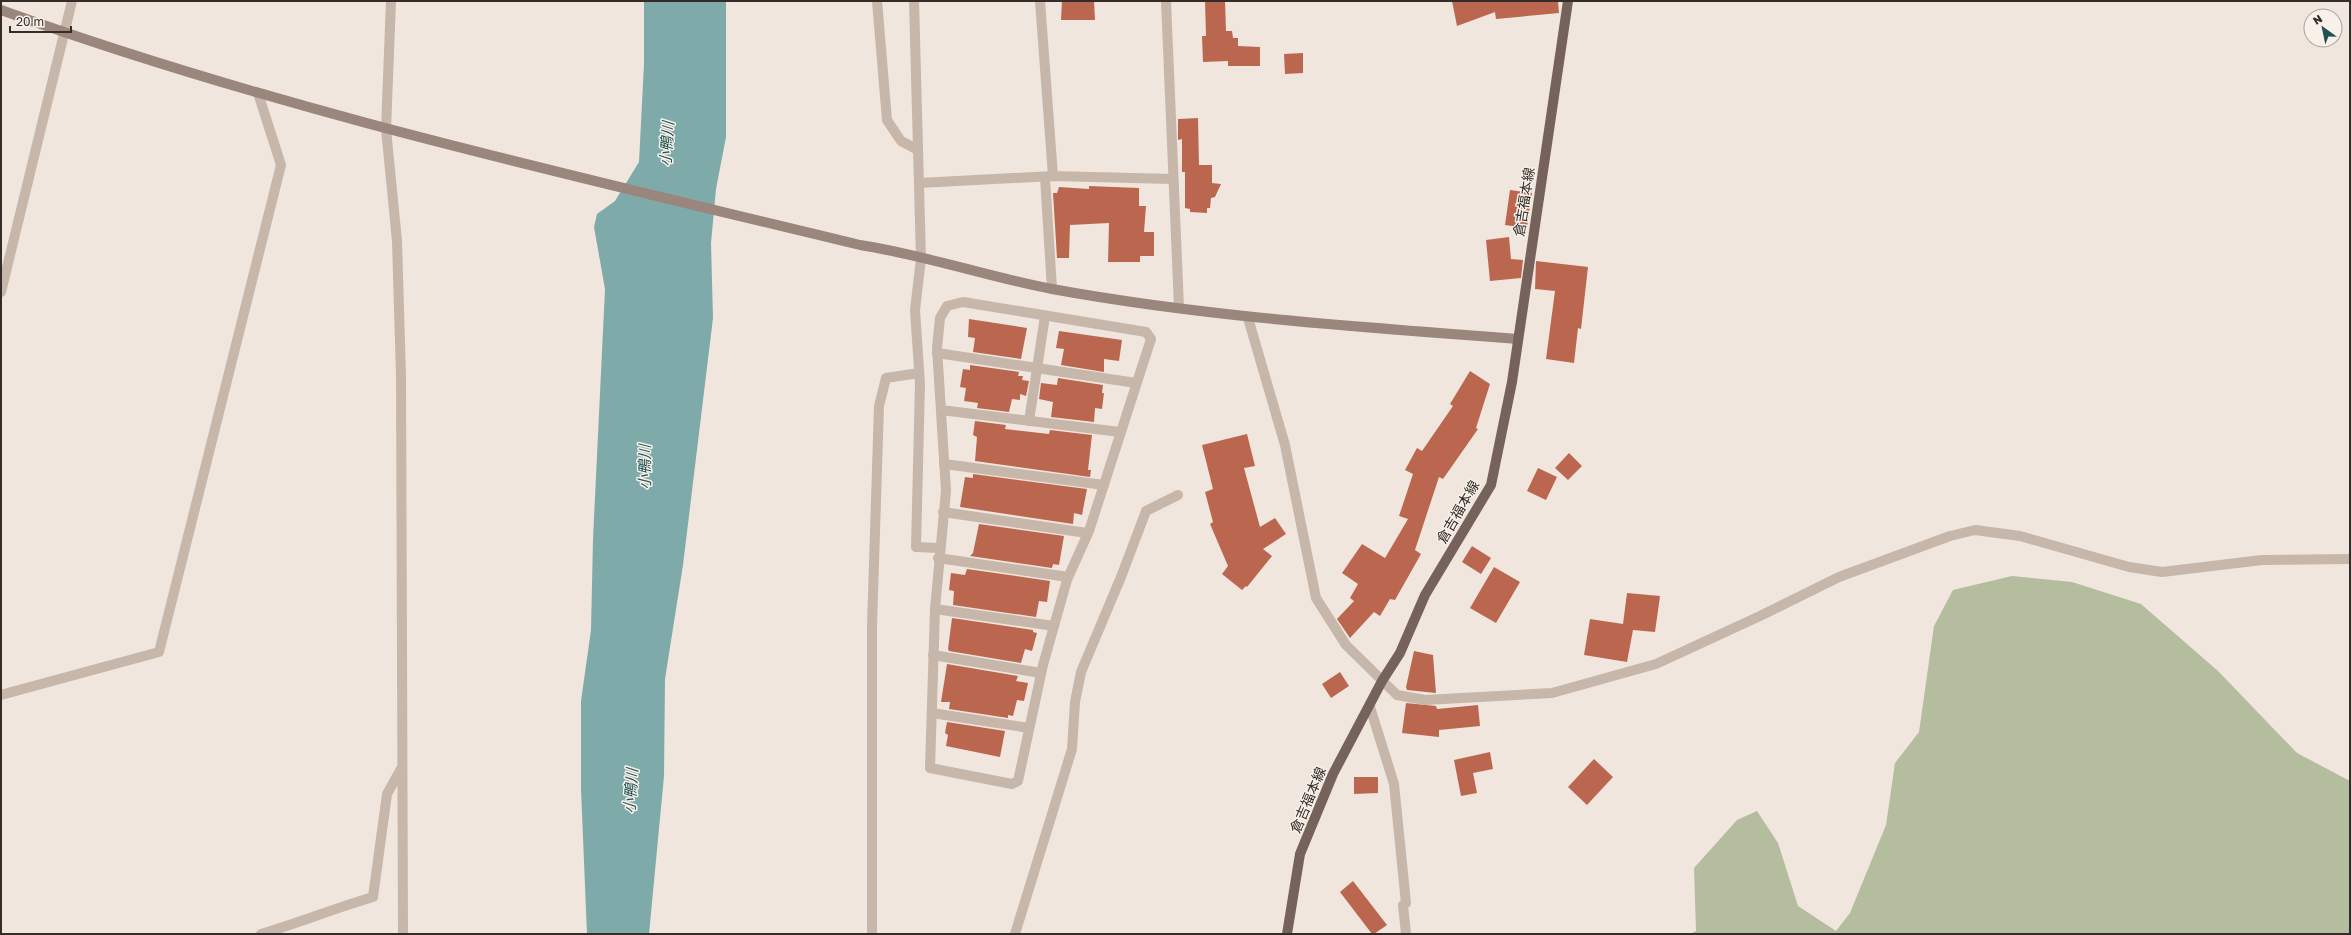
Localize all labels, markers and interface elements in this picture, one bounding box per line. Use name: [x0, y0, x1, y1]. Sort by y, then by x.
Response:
scale bar: [10, 8, 71, 34]
north arrow: [2303, 8, 2343, 48]
text: N: [2310, 11, 2324, 27]
text: 20 m: [16, 14, 44, 29]
water label: 小鴨川: [655, 119, 677, 167]
street label: 倉吉福本線: [1510, 166, 1537, 238]
water label: 小鴨川: [635, 443, 653, 490]
street label: 倉吉福本線: [1433, 477, 1482, 546]
street label: 倉吉福本線: [1286, 764, 1329, 835]
water label: 小鴨川: [619, 766, 641, 814]

